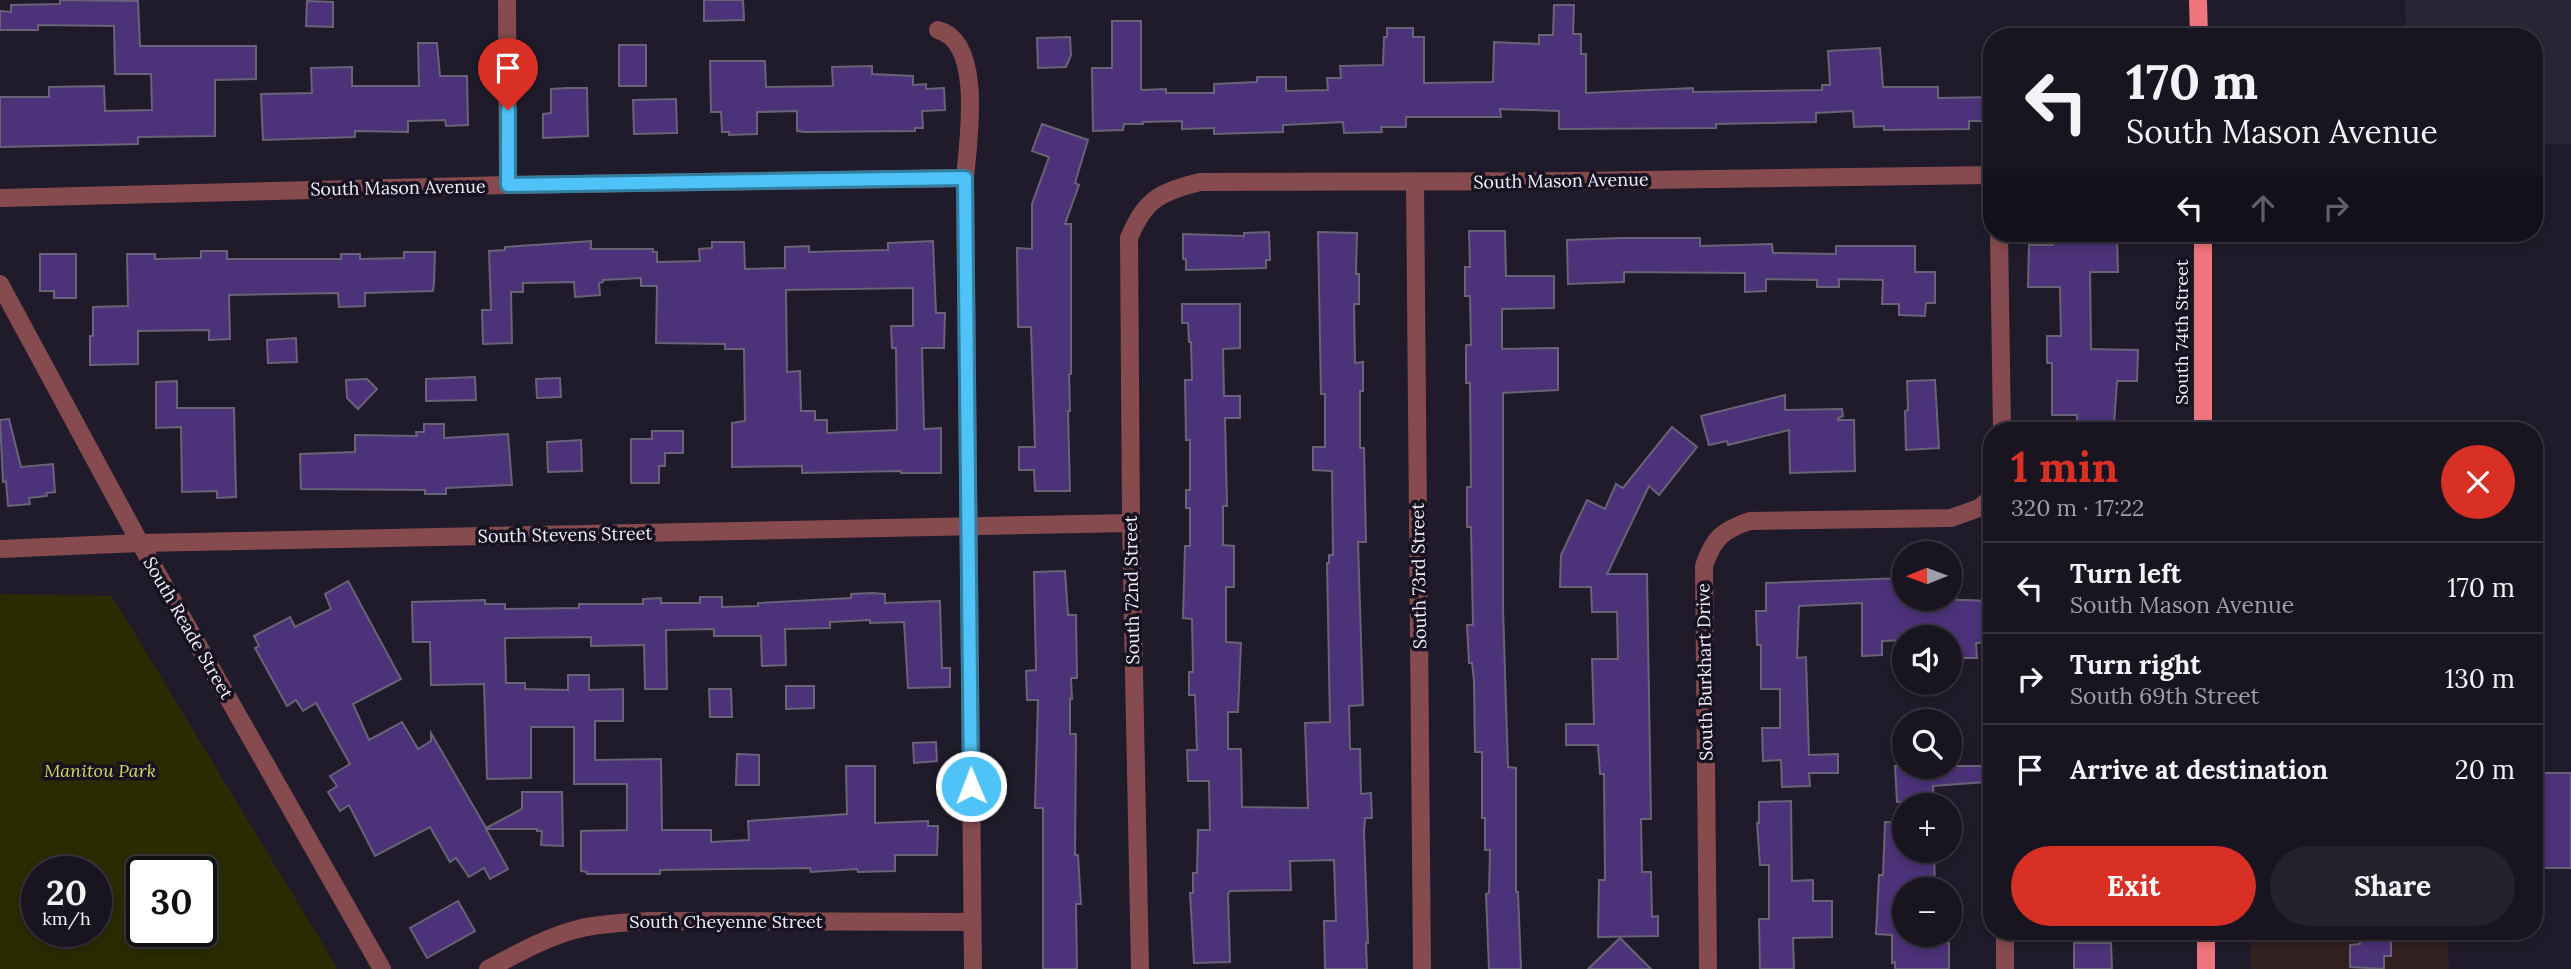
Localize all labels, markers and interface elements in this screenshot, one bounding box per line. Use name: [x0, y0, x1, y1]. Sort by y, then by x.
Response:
pin: [478, 38, 538, 110]
icon: arrive: [489, 49, 527, 87]
text: 170 m: [2126, 50, 2258, 112]
icon: left: [2011, 56, 2102, 147]
text: South Mason Avenue: [2126, 111, 2438, 152]
street label: South Mason Avenue: [1473, 167, 1649, 194]
street label: South Mason Avenue: [310, 174, 486, 201]
icon: left: [2171, 189, 2209, 227]
icon: ahead: [2244, 189, 2282, 227]
icon: right: [2317, 189, 2355, 227]
street label: South 74th Street: [2170, 259, 2193, 405]
text: 1 min: [2011, 440, 2118, 494]
button: close: [2441, 445, 2515, 519]
text: 320 m · 17:22: [2011, 493, 2144, 522]
street label: South 73rd Street: [1406, 503, 1431, 649]
street label: South 72nd Street: [1119, 515, 1144, 665]
street label: South Stevens Street: [478, 521, 652, 548]
north arrow: [1892, 541, 1962, 611]
map controls: [1892, 541, 1962, 947]
street label: South Reade Street: [138, 553, 239, 703]
text: Turn left: [2070, 557, 2181, 590]
icon: left: [2011, 569, 2049, 607]
text: 170 m: [2447, 571, 2515, 604]
street label: South Burkhart Drive: [1691, 583, 1718, 761]
text: South Mason Avenue: [2070, 590, 2294, 619]
button: sound: [1892, 625, 1962, 695]
text: Turn right: [2070, 648, 2201, 681]
icon: right: [2011, 660, 2049, 698]
text: 130 m: [2445, 662, 2515, 695]
text: South 69th Street: [2070, 681, 2259, 710]
button: search: [1892, 709, 1962, 779]
position arrow: [934, 749, 1008, 823]
icon: arrive: [2011, 751, 2049, 789]
text: Arrive at destination: [2070, 753, 2328, 786]
text: 20 m: [2455, 753, 2515, 786]
park label: Manitou Park: [44, 759, 156, 782]
button: +: [1892, 793, 1962, 863]
button: Exit: [2011, 846, 2256, 926]
button: Share: [2270, 846, 2515, 926]
speed limit sign: 30: [126, 856, 217, 947]
text: 20: [46, 870, 87, 915]
button: −: [1892, 877, 1962, 947]
text: km/h: [42, 907, 91, 930]
street label: South Cheyenne Street: [629, 910, 823, 933]

